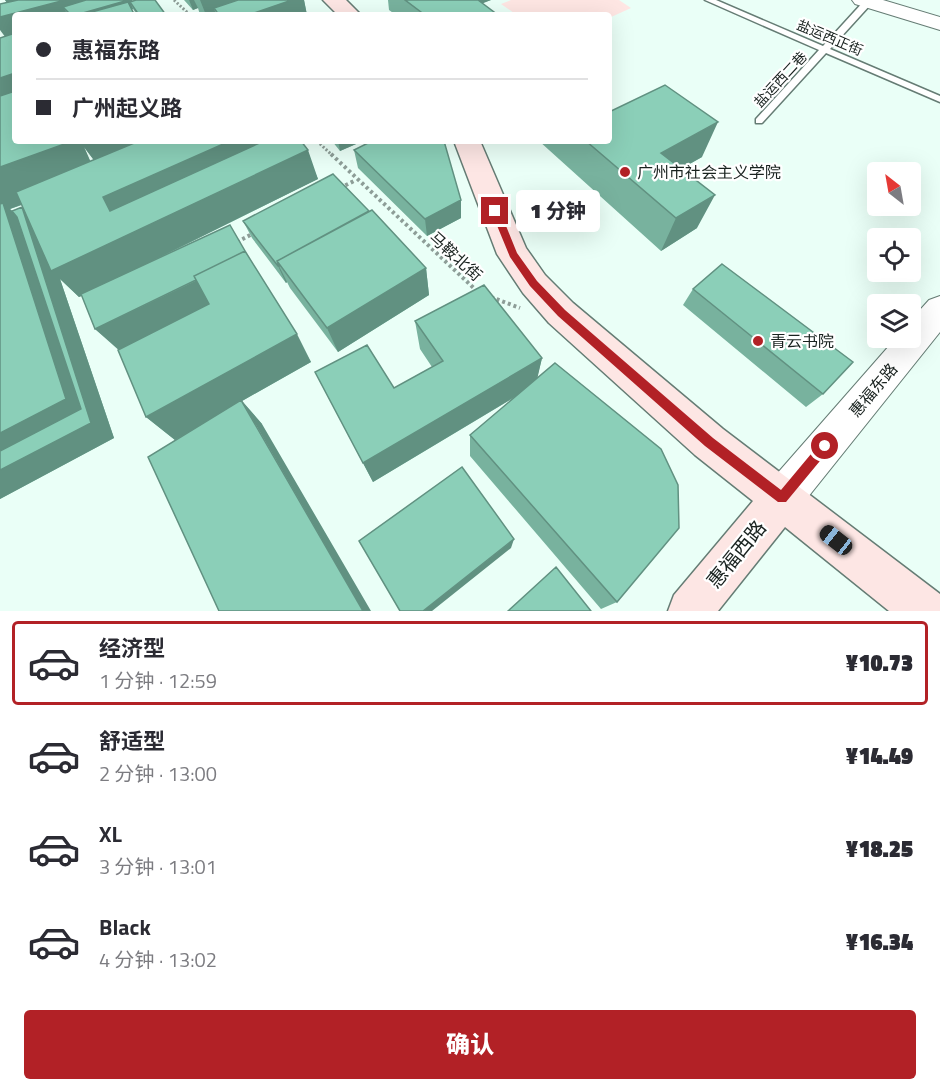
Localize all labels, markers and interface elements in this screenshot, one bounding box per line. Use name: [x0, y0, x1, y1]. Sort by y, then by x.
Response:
street label: 盐运西正街: [794, 14, 866, 60]
text: 惠福东路: [72, 33, 160, 67]
street label: 盐运西二巷: [748, 46, 812, 112]
text: 广州起义路: [72, 91, 182, 125]
place label: 广州市社会主义学院: [637, 160, 781, 184]
north arrow: [867, 162, 921, 216]
map controls: [867, 162, 921, 348]
marker: 广州市社会主义学院: [618, 165, 632, 179]
callout: 1 分钟: [516, 190, 600, 232]
text: 1 分钟: [530, 195, 586, 226]
route end: [481, 197, 508, 224]
street label: 马鞍北街: [424, 226, 488, 286]
button: locate: [867, 228, 921, 282]
button: layers: [867, 294, 921, 348]
place label: 青云书院: [770, 329, 834, 353]
marker: 青云书院: [751, 334, 765, 348]
street label: 惠福东路: [843, 358, 903, 422]
route start: [811, 432, 838, 459]
street label: 惠福西路: [699, 513, 773, 595]
car: [816, 522, 856, 558]
text: 经济型: [99, 631, 165, 665]
icon: car: [27, 636, 81, 690]
text: ¥10.73: [846, 646, 913, 680]
text: 1 分钟 · 12:59: [99, 665, 217, 696]
text: 舒适型: [99, 724, 165, 758]
icon: car: [27, 729, 81, 783]
text: ¥14.49: [846, 739, 913, 773]
text: 2 分钟 · 13:00: [99, 758, 217, 789]
text: XL: [99, 817, 122, 851]
icon: car: [27, 822, 81, 876]
text: ¥18.25: [846, 832, 913, 866]
text: 3 分钟 · 13:01: [99, 851, 217, 882]
text: Black: [99, 910, 151, 944]
icon: car: [27, 915, 81, 969]
text: ¥16.34: [846, 925, 913, 959]
text: 4 分钟 · 13:02: [99, 944, 217, 975]
button: 确认: [24, 1010, 916, 1079]

